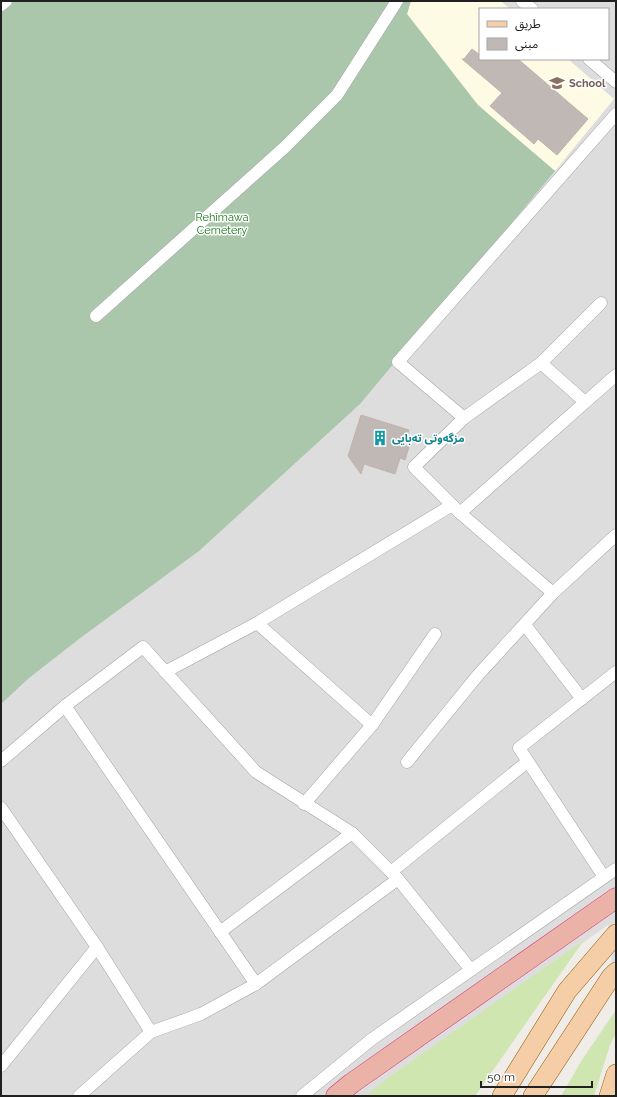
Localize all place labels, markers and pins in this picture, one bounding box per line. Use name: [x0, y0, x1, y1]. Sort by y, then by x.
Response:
school or university icon: School: [548, 74, 566, 92]
place label: School: [569, 77, 606, 90]
building icon: مزگەوتی تەبایی: [371, 429, 389, 447]
place label: مزگەوتی تەبایی: [392, 432, 465, 445]

